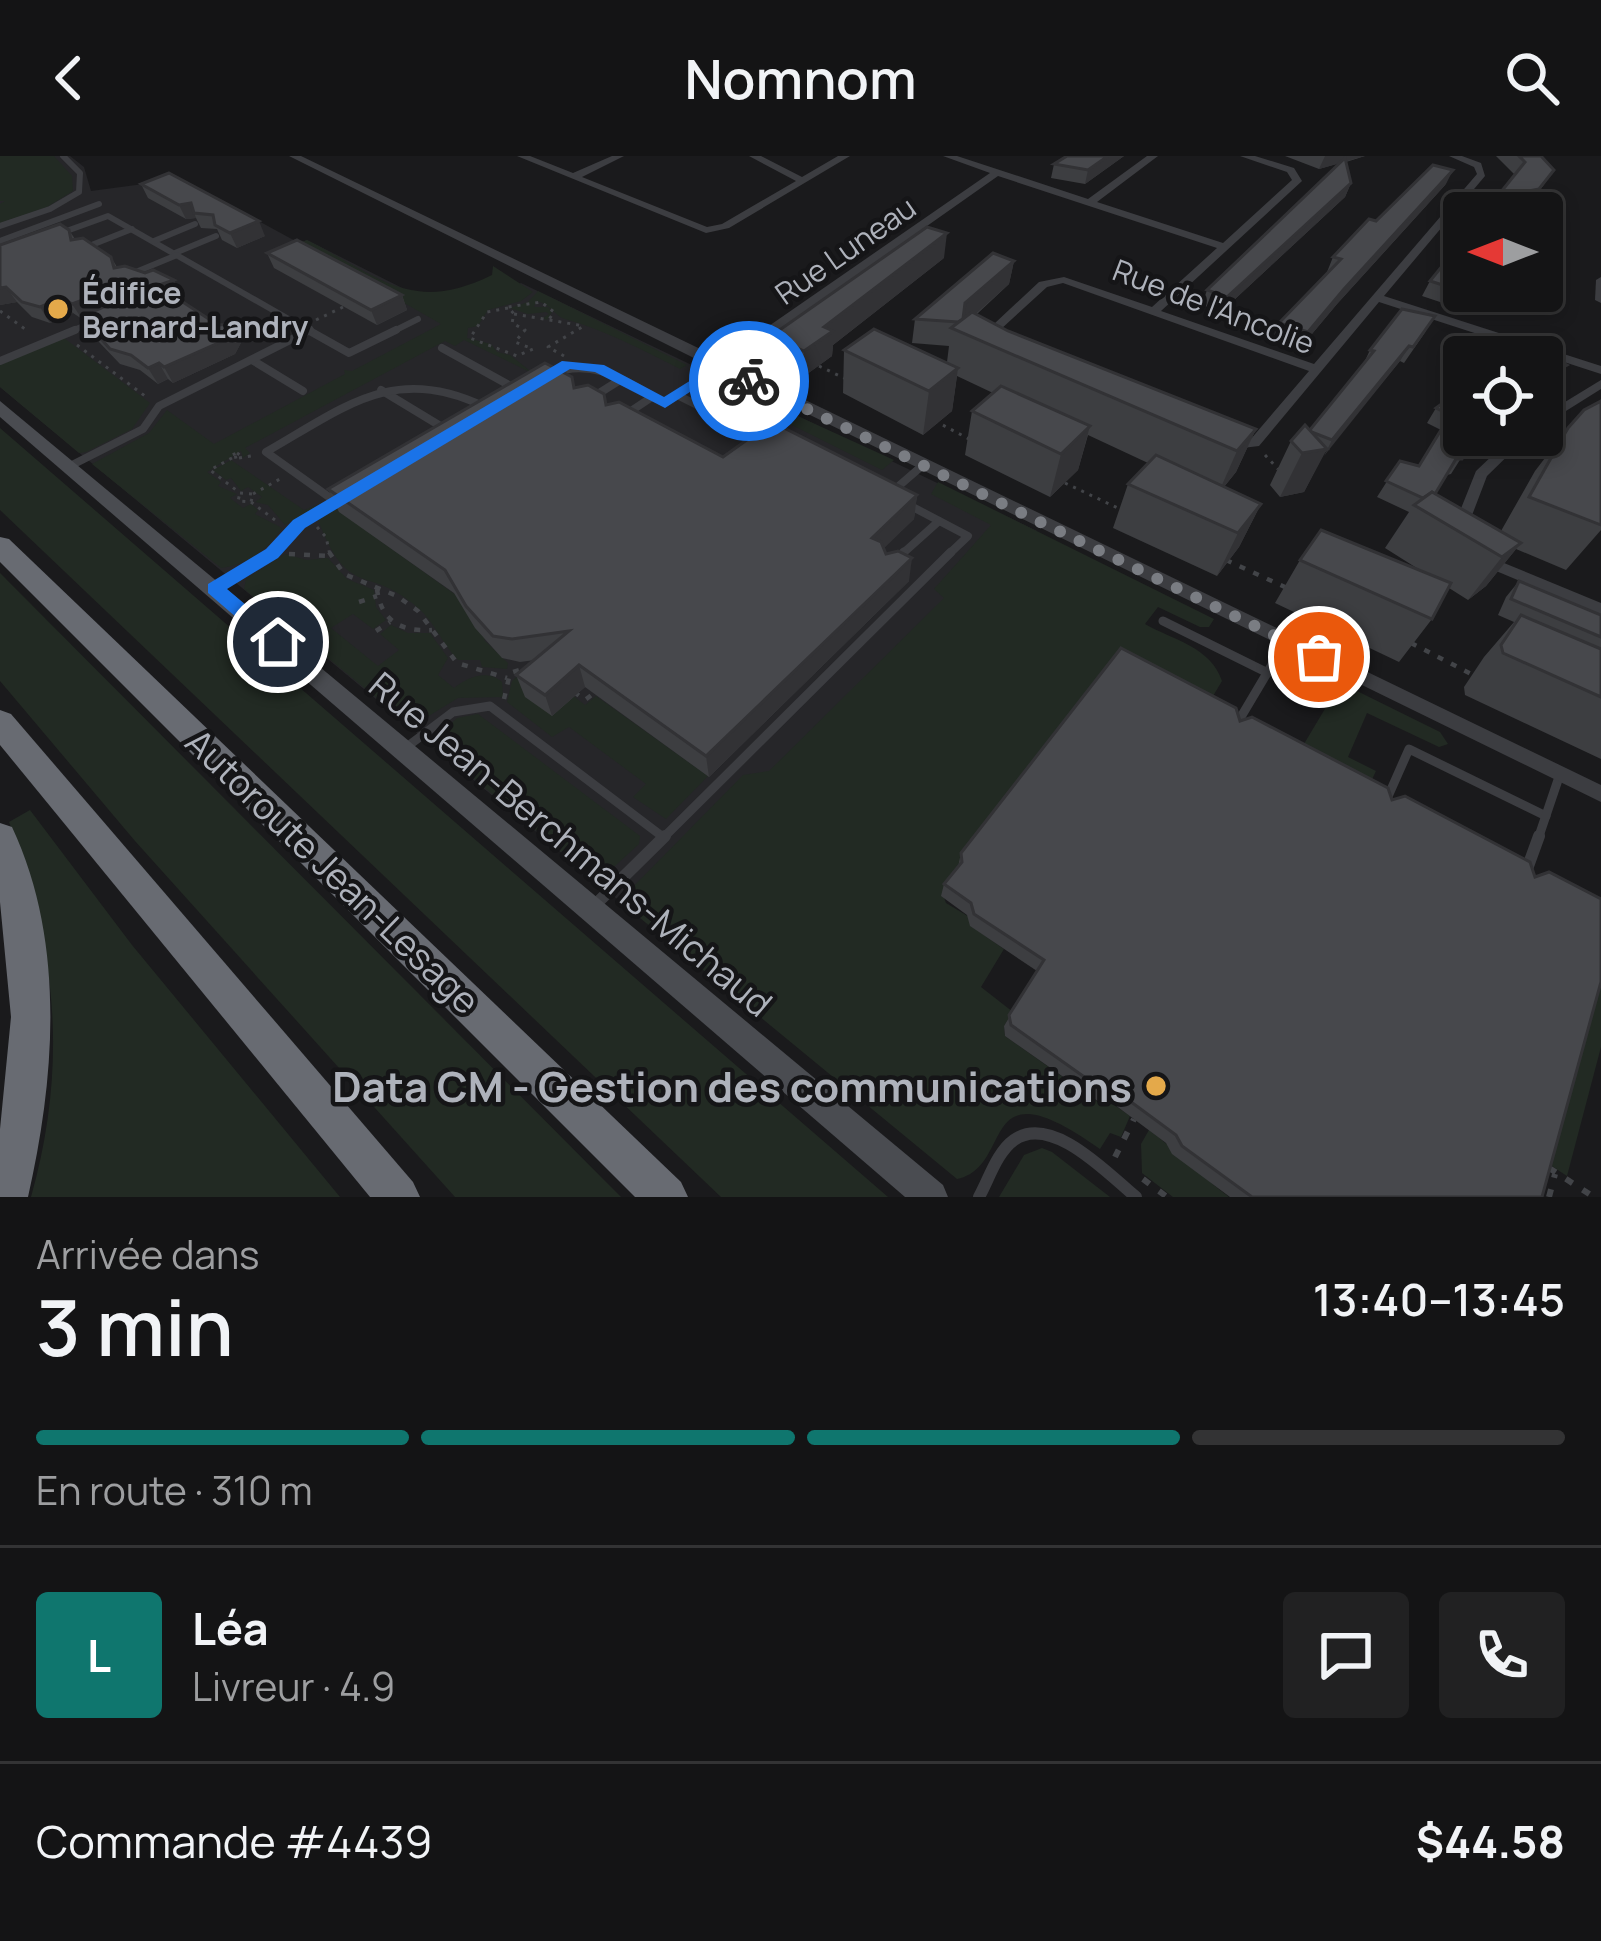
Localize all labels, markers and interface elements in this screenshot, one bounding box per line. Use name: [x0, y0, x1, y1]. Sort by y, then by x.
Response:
text: Nomnom: [684, 41, 917, 115]
icon: back: [36, 45, 102, 111]
icon: search: [1499, 45, 1565, 111]
street label: Rue Luneau: [767, 187, 923, 313]
north arrow: [1443, 192, 1563, 312]
map controls: [1443, 192, 1563, 456]
street label: Rue de l'Ancolie: [1107, 249, 1321, 363]
place label: Édifice Bernard-Landry: [82, 272, 309, 347]
marker: Édifice Bernard-Landry: [45, 296, 71, 322]
courier: [689, 321, 809, 441]
button: locate: [1443, 336, 1563, 456]
icon: bike: [716, 348, 782, 414]
pin: [227, 591, 329, 693]
pin: [1268, 606, 1370, 708]
icon: home: [245, 609, 311, 675]
icon: bag: [1286, 624, 1352, 690]
street label: Rue Jean-Berchmans-Michaud: [359, 661, 783, 1027]
street label: Autoroute Jean-Lesage: [175, 718, 491, 1024]
place label: Data CM - Gestion des communications: [332, 1057, 1132, 1115]
marker: Data CM - Gestion des communications: [1143, 1073, 1169, 1099]
text: Arrivée dans: [36, 1227, 260, 1281]
text: 13:40–13:45: [1313, 1268, 1565, 1330]
text: 3 min: [36, 1273, 234, 1379]
text: En route · 310 m: [36, 1463, 313, 1517]
button: chat: [1283, 1592, 1409, 1718]
button: phone: [1439, 1592, 1565, 1718]
text: Léa: [192, 1597, 269, 1659]
text: L: [87, 1624, 111, 1686]
text: Livreur · 4.9: [192, 1659, 395, 1713]
text: Commande #4439: [36, 1810, 432, 1872]
text: $44.58: [1416, 1810, 1565, 1872]

